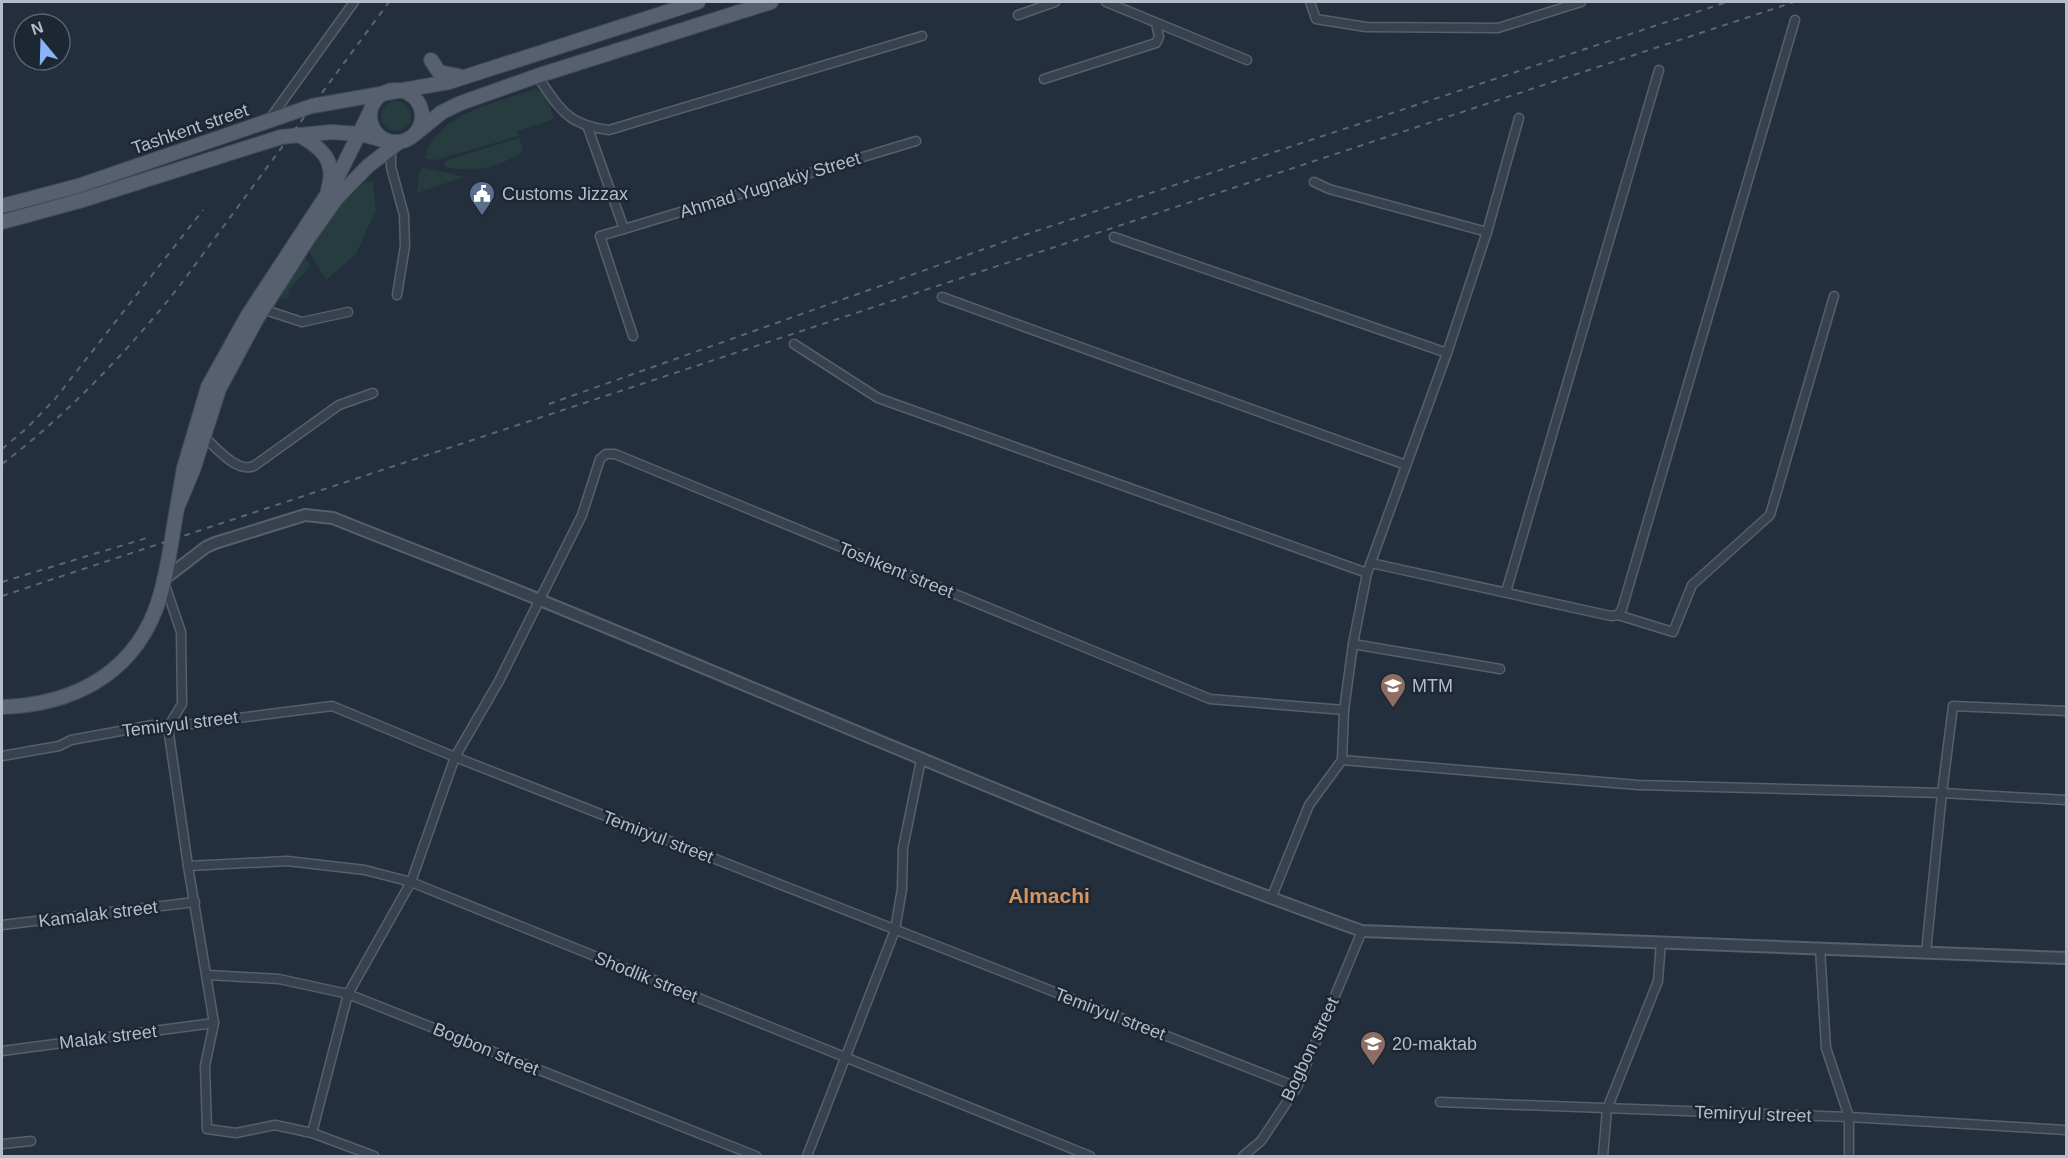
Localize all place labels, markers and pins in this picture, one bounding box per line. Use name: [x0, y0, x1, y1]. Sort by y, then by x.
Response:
public building icon: Customs Jizzax: [467, 179, 497, 217]
place label: Customs Jizzax: [502, 184, 628, 204]
school or university icon: MTM: [1378, 671, 1408, 709]
place label: MTM: [1412, 676, 1453, 696]
school or university icon: 20-maktab: [1358, 1029, 1388, 1067]
place label: 20-maktab: [1392, 1034, 1477, 1054]

